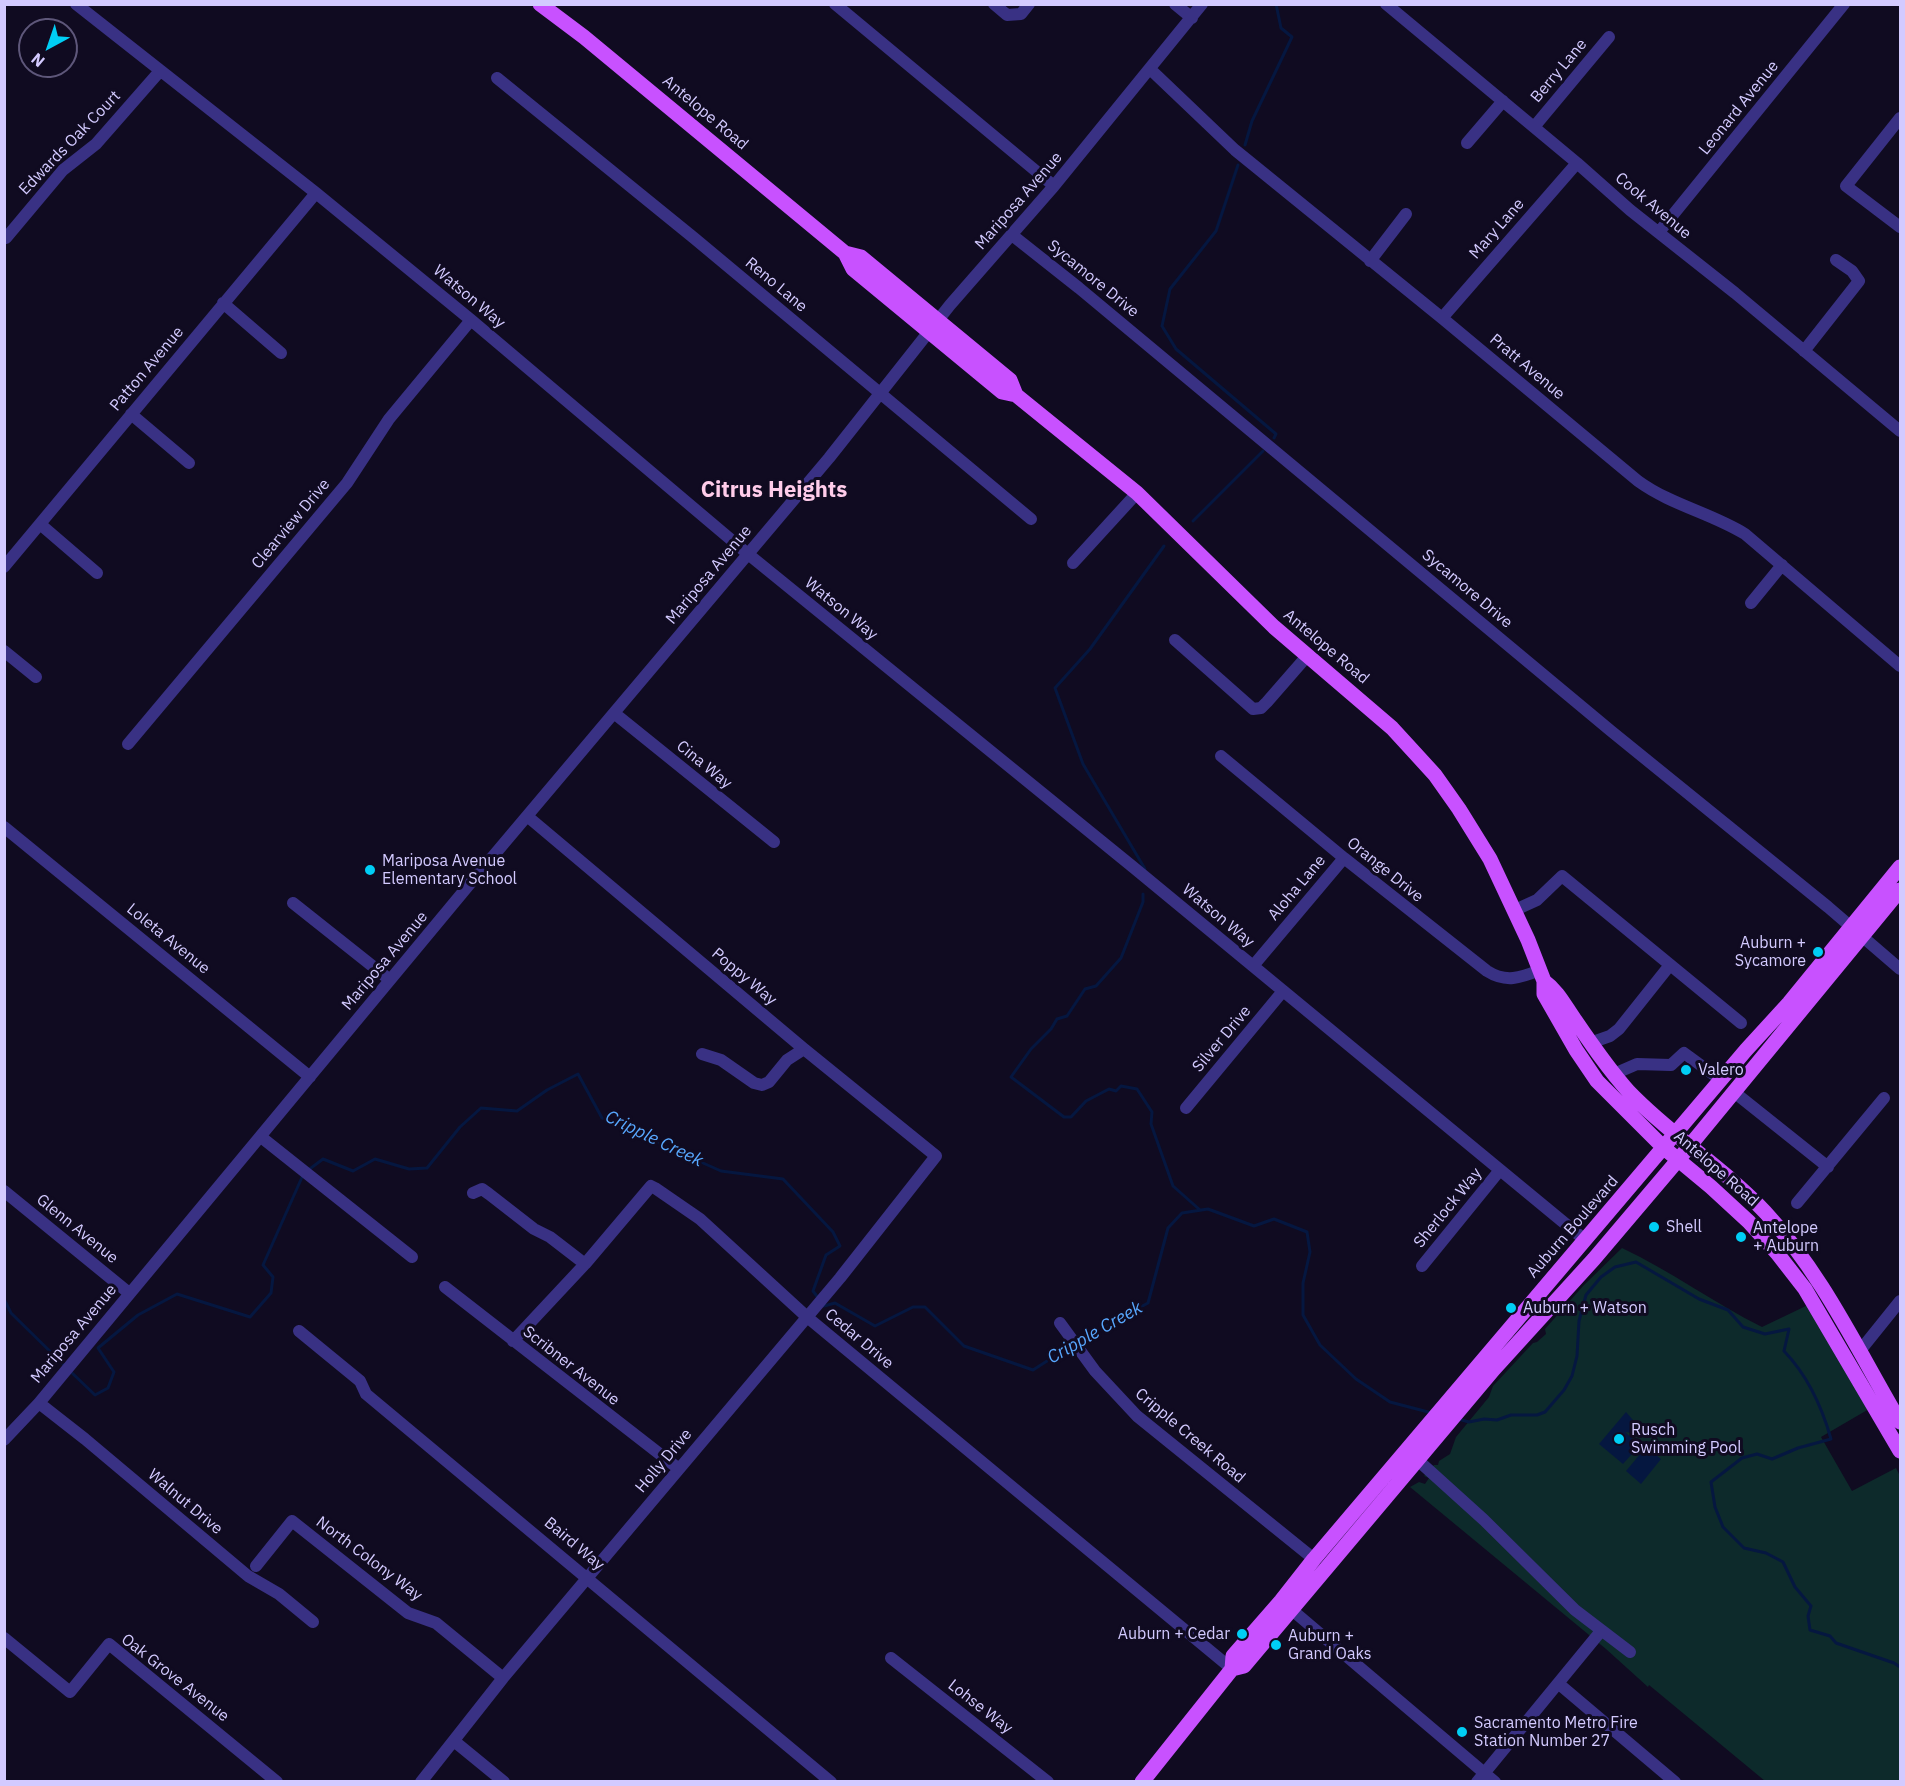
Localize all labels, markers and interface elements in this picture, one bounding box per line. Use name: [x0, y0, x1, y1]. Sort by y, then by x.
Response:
north arrow: [18, 18, 78, 78]
street label: Berry Lane: [1527, 35, 1591, 107]
text: N: [27, 49, 49, 72]
street label: Leonard Avenue: [1695, 57, 1783, 159]
street label: Antelope Road: [658, 72, 752, 154]
street label: Edwards Oak Court: [15, 87, 125, 199]
street label: Mariposa Avenue: [971, 148, 1067, 254]
street label: Cook Avenue: [1611, 169, 1695, 243]
street label: Mary Lane: [1466, 195, 1528, 263]
street label: Sycamore Drive: [1043, 236, 1143, 322]
street label: Reno Lane: [741, 254, 811, 316]
street label: Watson Way: [429, 261, 509, 333]
street label: Patton Avenue: [106, 323, 188, 415]
street label: Pratt Avenue: [1486, 330, 1568, 404]
street label: Clearview Drive: [248, 475, 334, 573]
district label: Citrus Heights: [701, 478, 847, 504]
street label: Mariposa Avenue: [662, 522, 756, 628]
street label: Sycamore Drive: [1418, 546, 1516, 632]
street label: Watson Way: [801, 574, 881, 644]
street label: Antelope Road: [1279, 606, 1373, 688]
street label: Cina Way: [672, 737, 736, 793]
street label: Orange Drive: [1343, 833, 1427, 907]
place label: Mariposa Avenue Elementary School: [382, 851, 517, 889]
street label: Aloha Lane: [1264, 851, 1330, 925]
marker: Mariposa Avenue Elementary School: [363, 863, 377, 877]
street label: Watson Way: [1178, 880, 1258, 952]
street label: Loleta Avenue: [123, 900, 213, 978]
street label: Mariposa Avenue: [338, 908, 432, 1014]
place label: Auburn + Sycamore: [1735, 933, 1806, 971]
street label: Poppy Way: [708, 944, 780, 1010]
marker: Auburn + Sycamore: [1811, 945, 1825, 959]
street label: Silver Drive: [1189, 1002, 1255, 1076]
place label: Valero: [1698, 1060, 1744, 1080]
marker: Valero: [1679, 1063, 1693, 1077]
water label: Cripple Creek: [602, 1106, 706, 1172]
street label: Antelope Road: [1670, 1127, 1762, 1211]
street label: Sherlock Way: [1410, 1164, 1486, 1252]
street label: Auburn Boulevard: [1523, 1172, 1623, 1282]
street label: Glenn Avenue: [32, 1190, 122, 1268]
place label: Shell: [1666, 1217, 1702, 1237]
place label: Antelope + Auburn: [1753, 1218, 1819, 1256]
marker: Shell: [1647, 1220, 1661, 1234]
marker: Antelope + Auburn: [1734, 1230, 1748, 1244]
street label: Mariposa Avenue: [27, 1281, 121, 1387]
water label: Cripple Creek: [1044, 1297, 1146, 1369]
place label: Auburn + Watson: [1523, 1298, 1647, 1318]
marker: Auburn + Watson: [1504, 1301, 1518, 1315]
street label: Cedar Drive: [821, 1305, 897, 1373]
street label: Scribner Avenue: [519, 1322, 623, 1410]
street label: Cripple Creek Road: [1131, 1384, 1249, 1488]
place label: Rusch Swimming Pool: [1631, 1420, 1741, 1458]
street label: Holly Drive: [632, 1425, 696, 1497]
marker: Rusch Swimming Pool: [1612, 1432, 1626, 1446]
street label: Walnut Drive: [144, 1465, 226, 1539]
street label: North Colony Way: [312, 1513, 426, 1605]
street label: Baird Way: [540, 1513, 608, 1575]
place label: Auburn + Cedar: [1118, 1624, 1230, 1644]
place label: Auburn + Grand Oaks: [1288, 1626, 1372, 1664]
marker: Auburn + Cedar: [1235, 1627, 1249, 1641]
street label: Oak Grove Avenue: [117, 1630, 233, 1726]
marker: Auburn + Grand Oaks: [1269, 1638, 1283, 1652]
street label: Lohse Way: [944, 1676, 1016, 1738]
place label: Sacramento Metro Fire Station Number 27: [1474, 1713, 1638, 1751]
marker: Sacramento Metro Fire Station Number 27: [1455, 1725, 1469, 1739]

